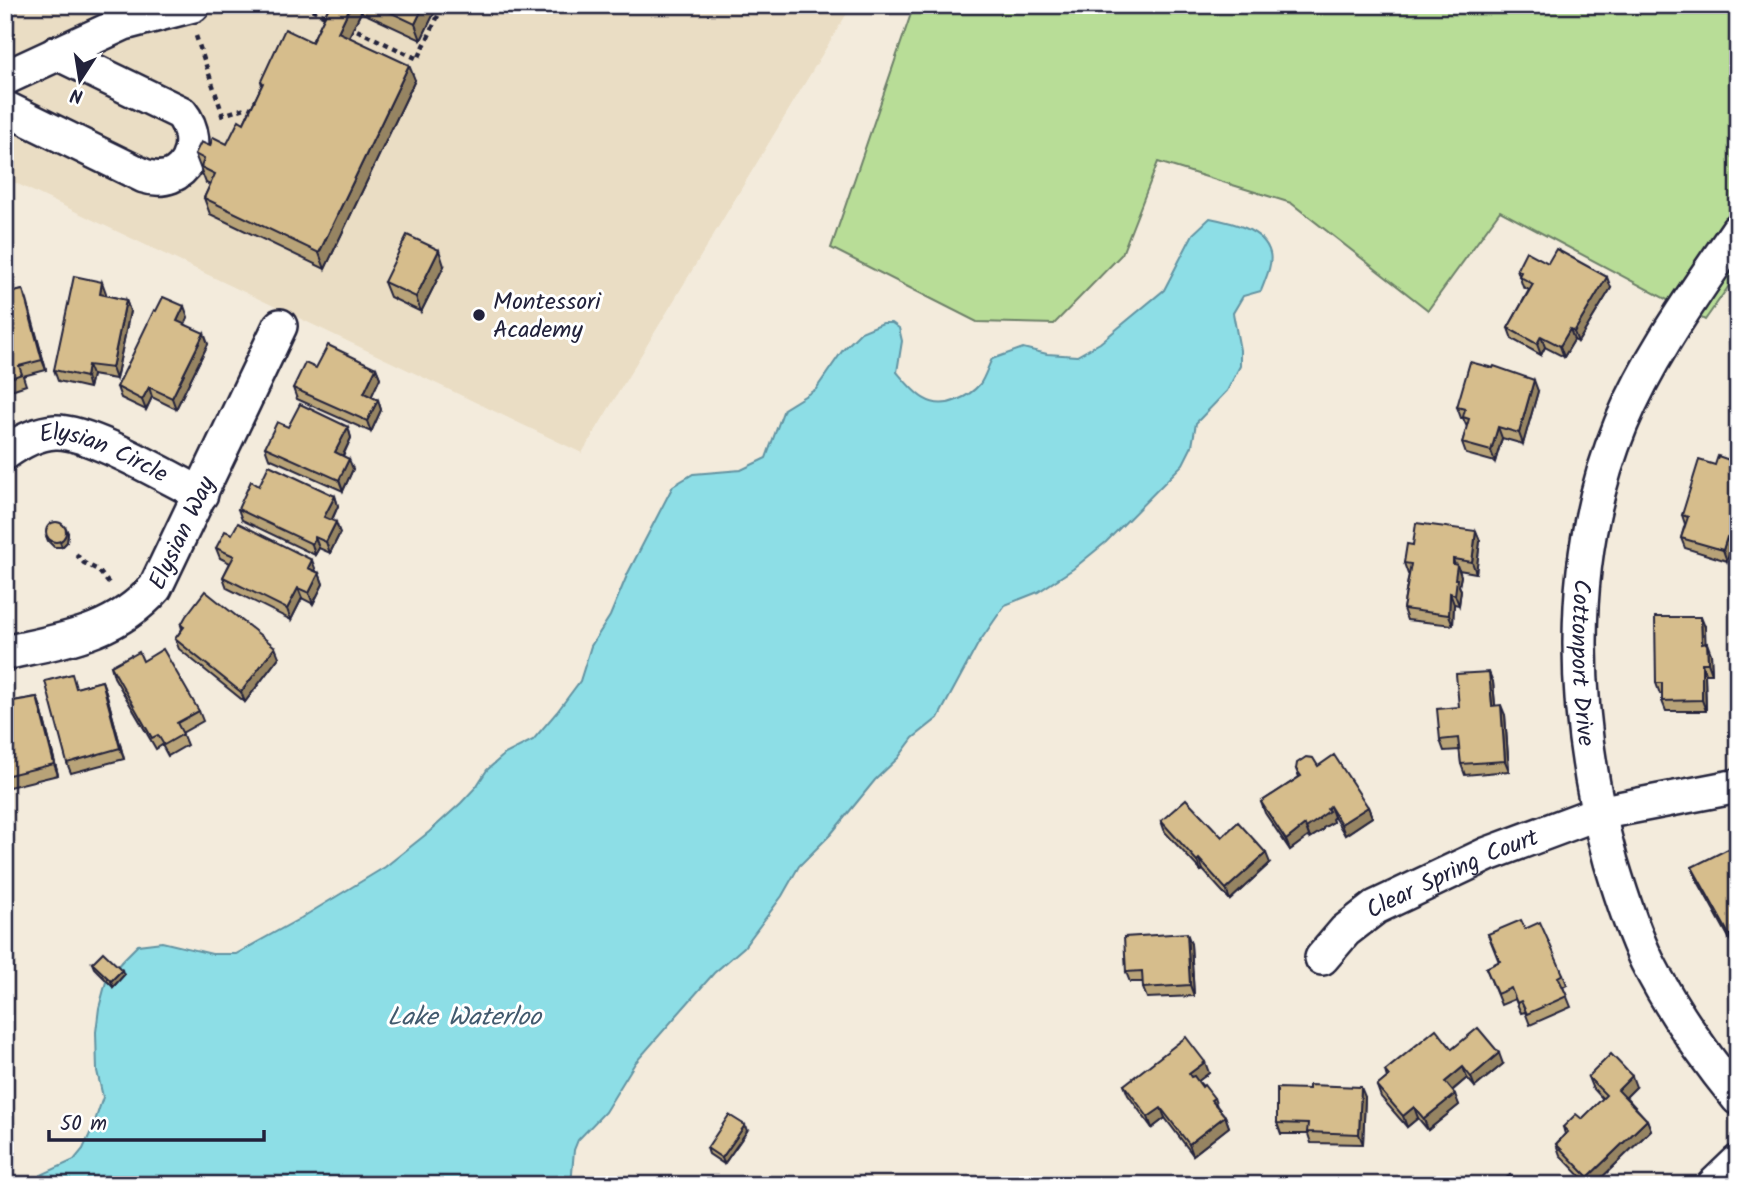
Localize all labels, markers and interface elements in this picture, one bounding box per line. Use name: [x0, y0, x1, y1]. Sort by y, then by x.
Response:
north arrow: [46, 46, 116, 116]
text: N: [68, 79, 86, 111]
place label: Montessori Academy: [493, 283, 602, 350]
marker: Montessori Academy: [471, 307, 487, 323]
street label: Elysian Circle: [36, 414, 175, 494]
street label: Elysian Way: [139, 469, 227, 597]
street label: Cottonport Drive: [1559, 578, 1605, 749]
street label: Clear Spring Court: [1357, 819, 1545, 929]
water label: Lake Waterloo: [387, 997, 543, 1039]
scale bar: [49, 1099, 264, 1143]
text: 50 m: [60, 1108, 107, 1141]

